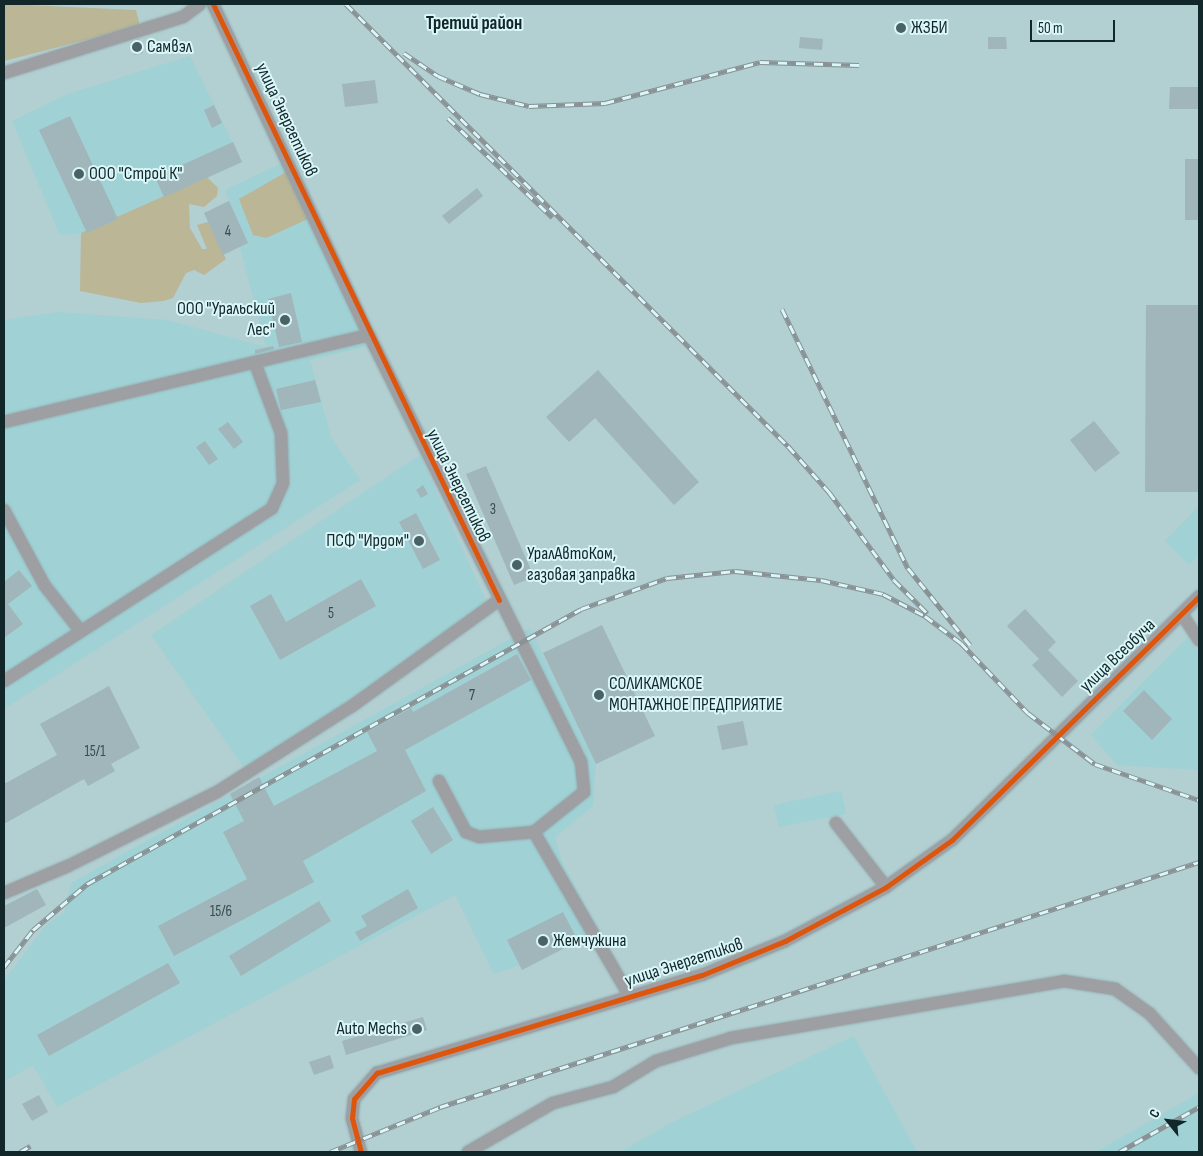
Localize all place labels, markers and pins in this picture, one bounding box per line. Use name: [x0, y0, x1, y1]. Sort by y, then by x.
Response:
place label: ЖЗБИ: [911, 17, 948, 39]
marker: ЖЗБИ: [895, 22, 907, 34]
place label: Самвэл: [147, 36, 192, 58]
marker: Самвэл: [131, 41, 143, 53]
place label: ООО "Строй К": [89, 163, 183, 185]
marker: ООО "Строй К": [73, 168, 85, 180]
place label: ООО "Уральский Лес": [177, 299, 275, 342]
marker: ООО "Уральский Лес": [279, 314, 291, 326]
place label: ПСФ "Ирдом": [326, 530, 409, 552]
marker: ПСФ "Ирдом": [413, 535, 425, 547]
place label: УралАвтоКом, газовая заправка: [527, 544, 635, 586]
marker: УралАвтоКом, газовая заправка: [511, 559, 523, 571]
place label: СОЛИКАМСКОЕ МОНТАЖНОЕ ПРЕДПРИЯТИЕ: [609, 674, 783, 716]
marker: СОЛИКАМСКОЕ МОНТАЖНОЕ ПРЕДПРИЯТИЕ: [593, 689, 605, 701]
place label: Жемчужина: [553, 930, 627, 952]
marker: Жемчужина: [537, 935, 549, 947]
place label: Auto Mechs: [337, 1018, 407, 1040]
marker: Auto Mechs: [411, 1023, 423, 1035]

